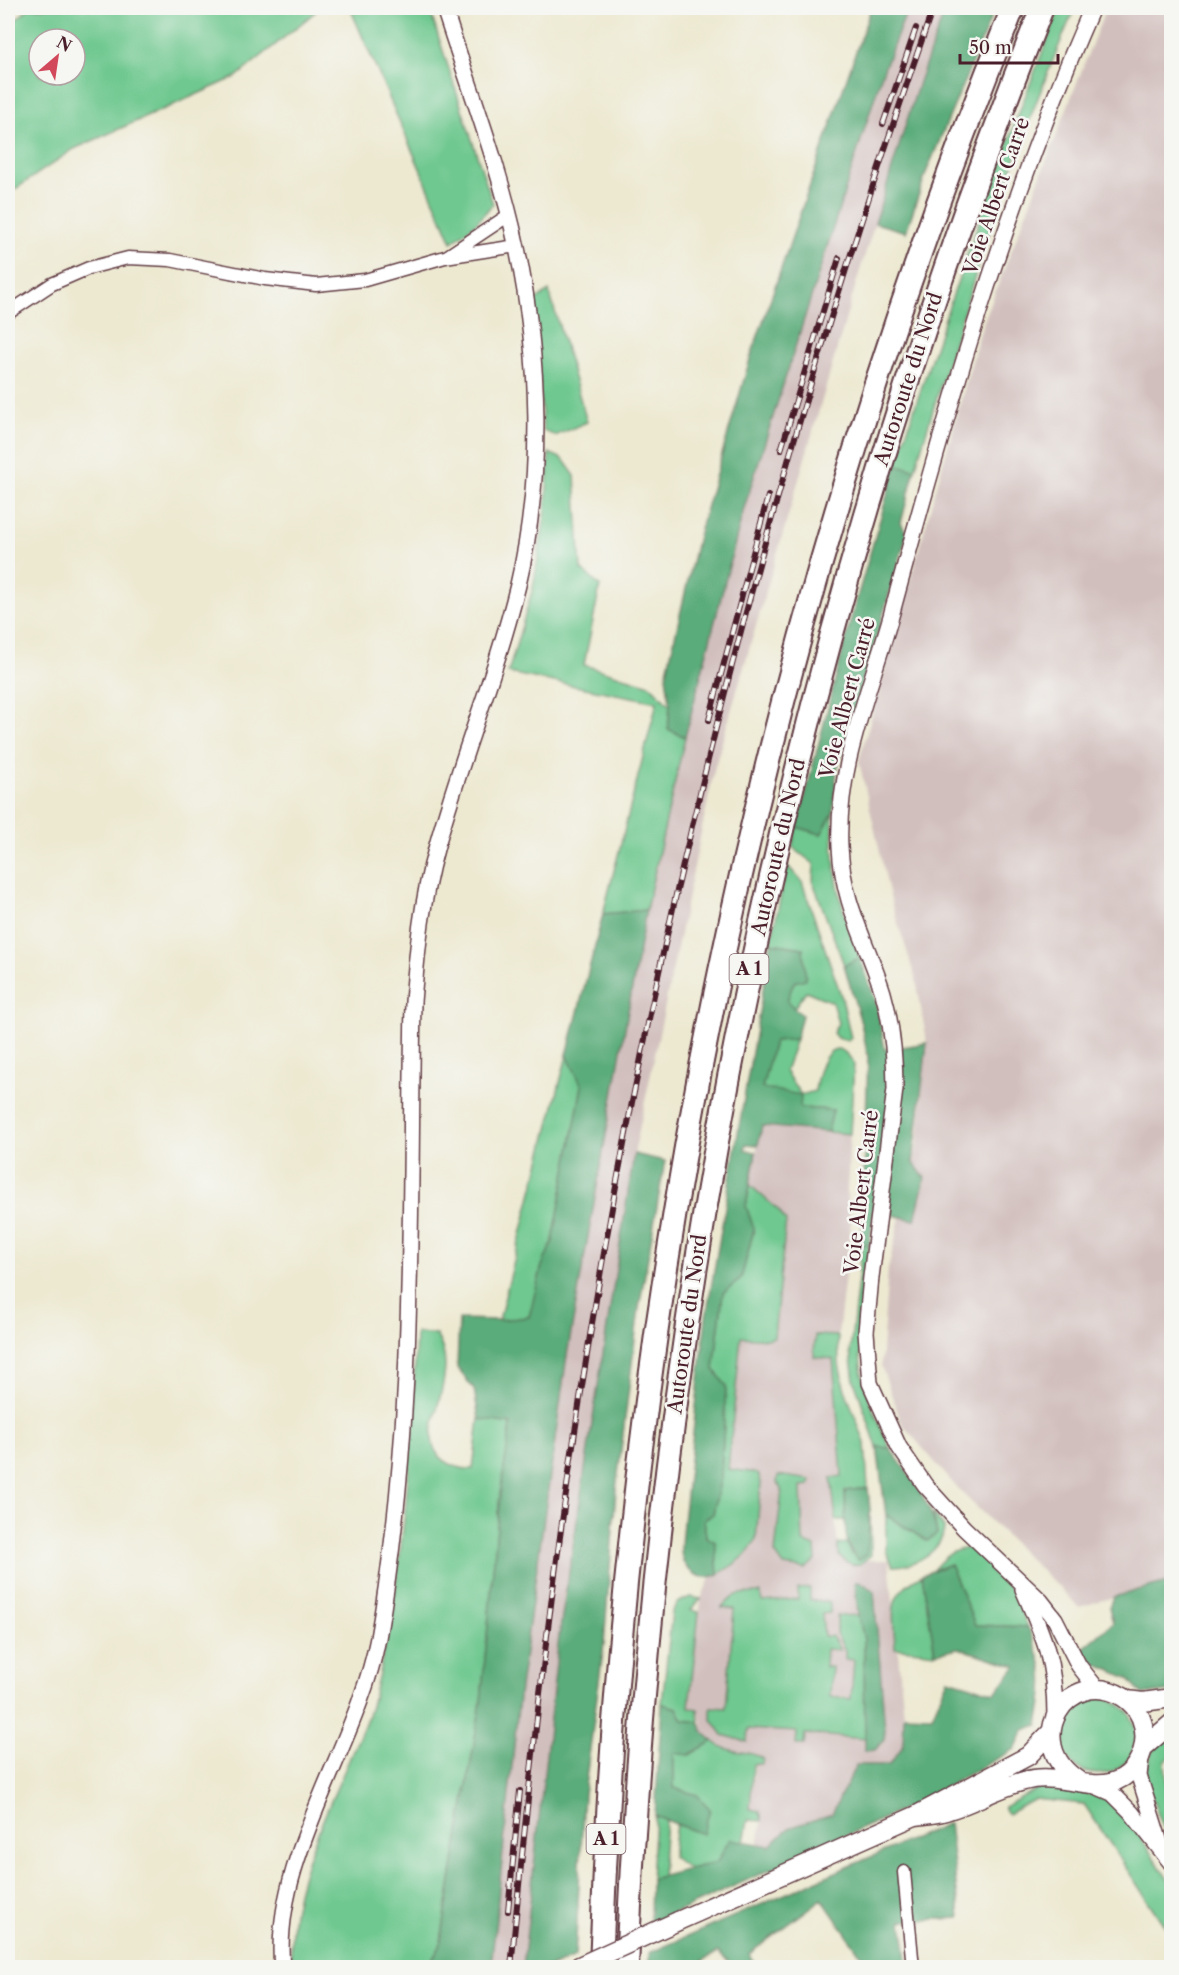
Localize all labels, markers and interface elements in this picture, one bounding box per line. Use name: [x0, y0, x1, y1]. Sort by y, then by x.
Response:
north arrow: [27, 27, 87, 87]
scale bar: [960, 27, 1058, 65]
text: N: [53, 32, 75, 56]
text: 50 m: [969, 37, 1012, 59]
street label: Voie Albert Carré: [957, 114, 1034, 279]
street label: Autoroute du Nord: [868, 289, 947, 470]
street label: Voie Albert Carré: [814, 615, 880, 782]
street label: Autoroute du Nord: [746, 756, 810, 939]
road number: A 1: [730, 954, 768, 984]
street label: Voie Albert Carré: [839, 1108, 883, 1277]
street label: Autoroute du Nord: [662, 1233, 711, 1416]
road number: A 1: [586, 1824, 626, 1854]

